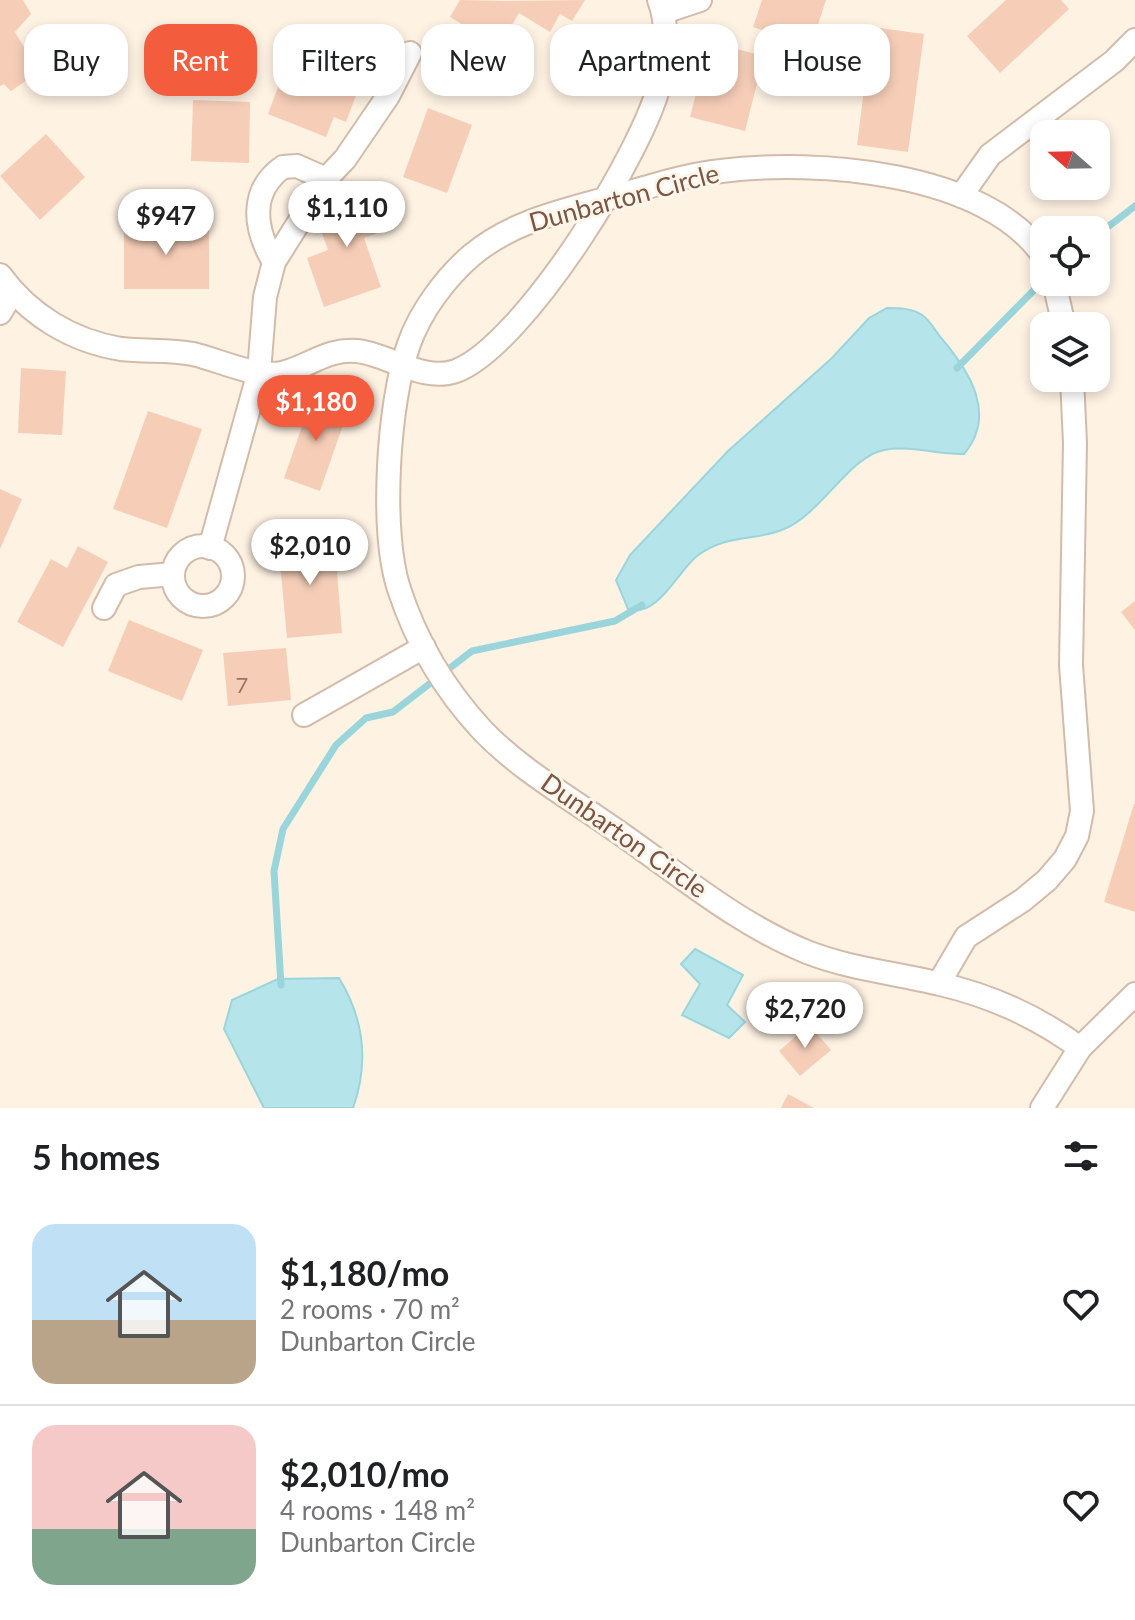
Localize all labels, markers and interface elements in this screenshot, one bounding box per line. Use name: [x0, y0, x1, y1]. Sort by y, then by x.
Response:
chip: Buy: [24, 24, 128, 96]
chip: Rent: [144, 24, 257, 96]
chip: Filters: [273, 24, 405, 96]
chip: New: [421, 24, 534, 96]
chip: Apartment: [550, 24, 738, 96]
chip: House: [754, 24, 890, 96]
north arrow: [1030, 120, 1110, 200]
map controls: [1030, 120, 1110, 392]
street label: Dunbarton Circle: [525, 156, 722, 238]
pin: $1,110: [282, 181, 412, 249]
pin: $947: [119, 189, 213, 257]
text: $1,110: [306, 191, 388, 223]
text: $947: [136, 199, 196, 231]
button: locate: [1030, 216, 1110, 296]
button: layers: [1030, 312, 1110, 392]
pin: $1,180: [251, 375, 381, 443]
text: $1,180: [275, 385, 357, 417]
pin: $2,010: [245, 519, 375, 587]
text: $2,010: [269, 529, 351, 561]
house number: 7: [236, 671, 248, 698]
street label: Dunbarton Circle: [535, 766, 714, 904]
pin: $2,720: [740, 982, 870, 1050]
text: $2,720: [764, 992, 846, 1024]
icon: filters: [1059, 1134, 1103, 1178]
text: 5 homes: [32, 1136, 160, 1177]
text: $1,180/mo: [280, 1252, 449, 1293]
icon: home: [96, 1256, 192, 1352]
icon: heart: [1059, 1282, 1103, 1326]
text: 2 rooms · 70 m²: [280, 1293, 460, 1325]
text: Dunbarton Circle: [280, 1325, 476, 1357]
text: $2,010/mo: [280, 1453, 449, 1494]
icon: home: [96, 1457, 192, 1553]
icon: heart: [1059, 1483, 1103, 1527]
text: 4 rooms · 148 m²: [280, 1494, 475, 1526]
text: Dunbarton Circle: [280, 1526, 476, 1558]

